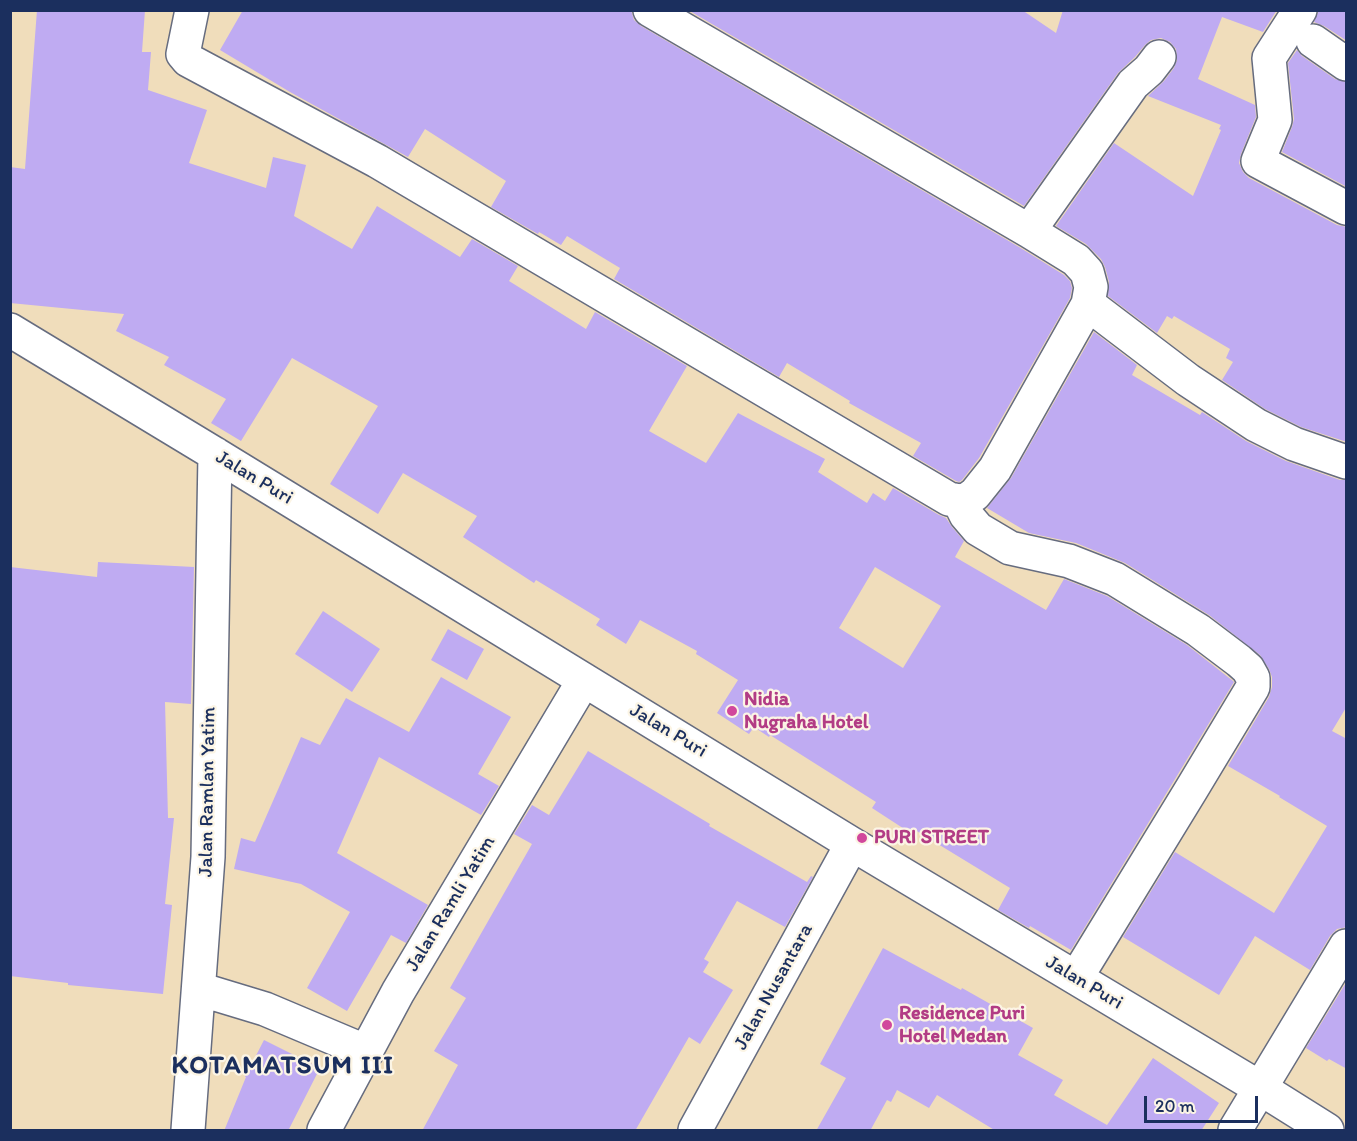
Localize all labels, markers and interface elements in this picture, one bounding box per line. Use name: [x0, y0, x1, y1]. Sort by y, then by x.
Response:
street label: Jalan Puri: [211, 446, 297, 510]
place label: Nidia Nugraha Hotel: [744, 688, 868, 735]
street label: Jalan Puri: [625, 699, 711, 763]
marker: Nidia Nugraha Hotel: [725, 704, 739, 718]
street label: Jalan Ramlan Yatim: [195, 707, 221, 877]
place label: PURI STREET: [874, 826, 989, 850]
marker: PURI STREET: [855, 831, 869, 845]
street label: Jalan Ramli Yatim: [401, 832, 501, 976]
street label: Jalan Nusantara: [729, 920, 819, 1054]
street label: Jalan Puri: [1041, 951, 1127, 1015]
place label: Residence Puri Hotel Medan: [899, 1002, 1025, 1049]
marker: Residence Puri Hotel Medan: [880, 1018, 894, 1032]
district label: KOTAMATSUM III: [172, 1050, 394, 1082]
scale bar: [1147, 1084, 1261, 1122]
text: 20 m: [1155, 1095, 1195, 1117]

